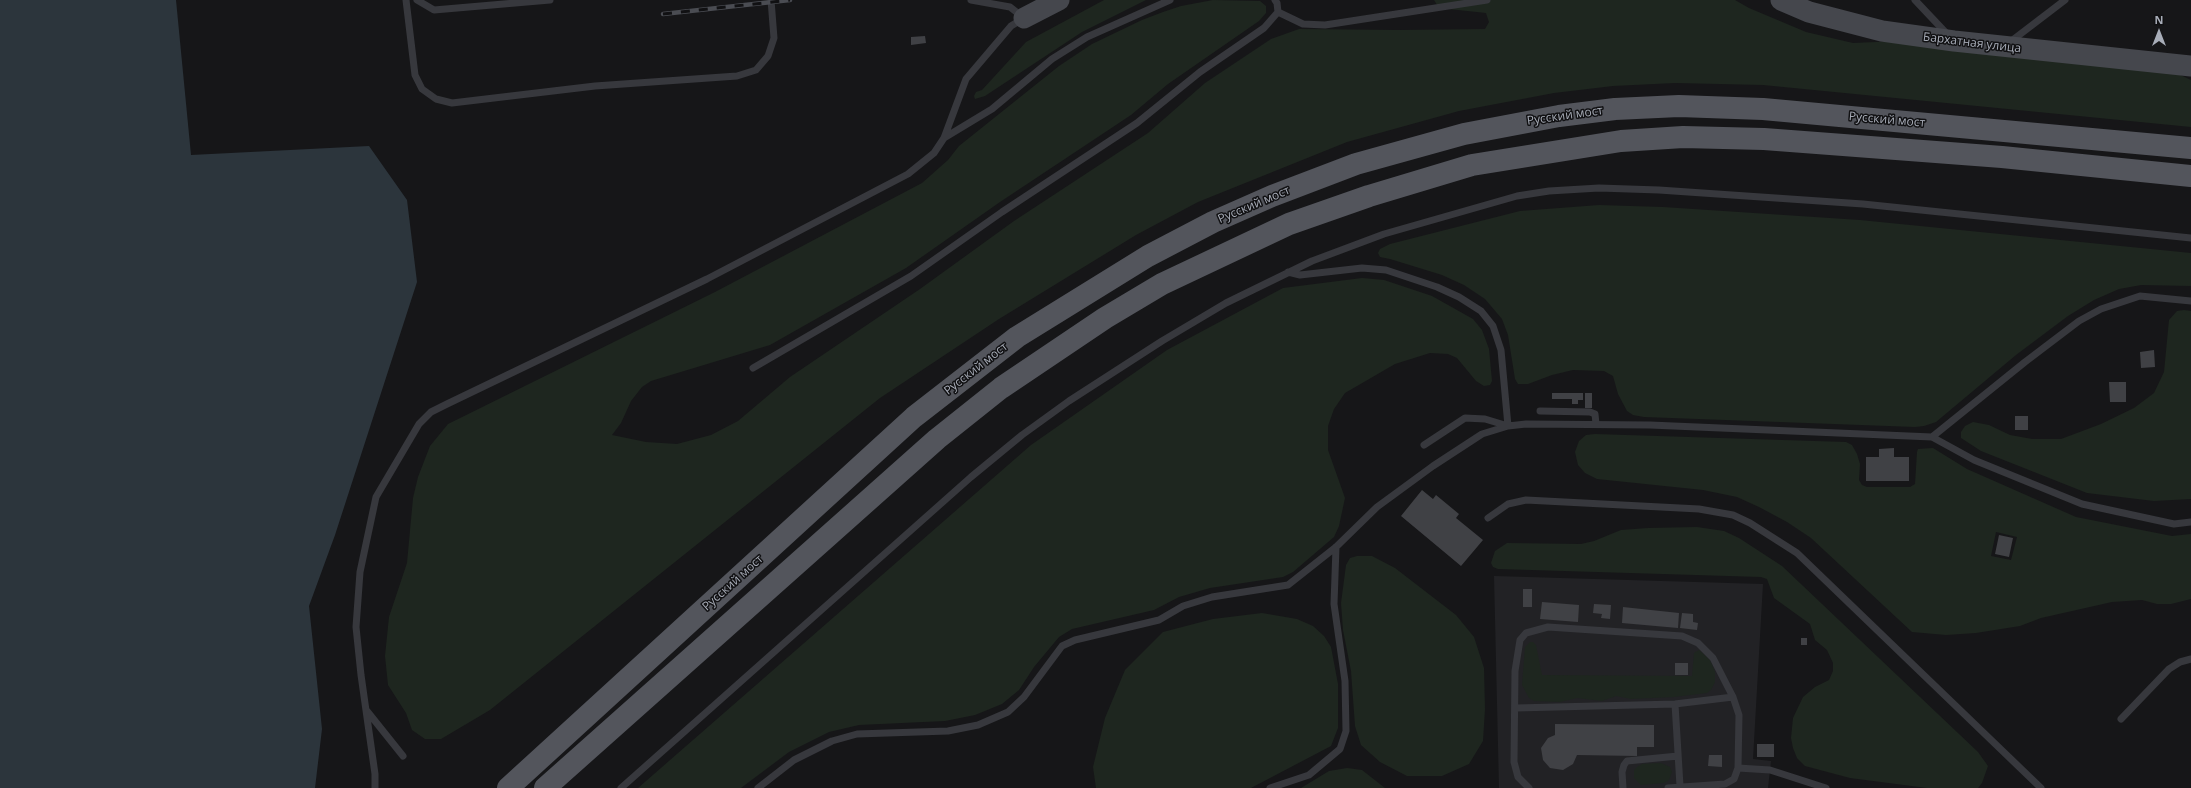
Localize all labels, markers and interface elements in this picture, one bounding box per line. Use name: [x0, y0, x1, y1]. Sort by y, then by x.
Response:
north arrow: [2139, 12, 2179, 52]
text: N: [2155, 12, 2163, 27]
street label: Бархатная улица: [1922, 30, 2022, 56]
street label: Русский мост: [1526, 104, 1604, 128]
street label: Русский мост: [1848, 109, 1926, 131]
street label: Русский мост: [1216, 183, 1292, 227]
street label: Русский мост: [941, 340, 1011, 398]
street label: Русский мост: [700, 552, 766, 614]

